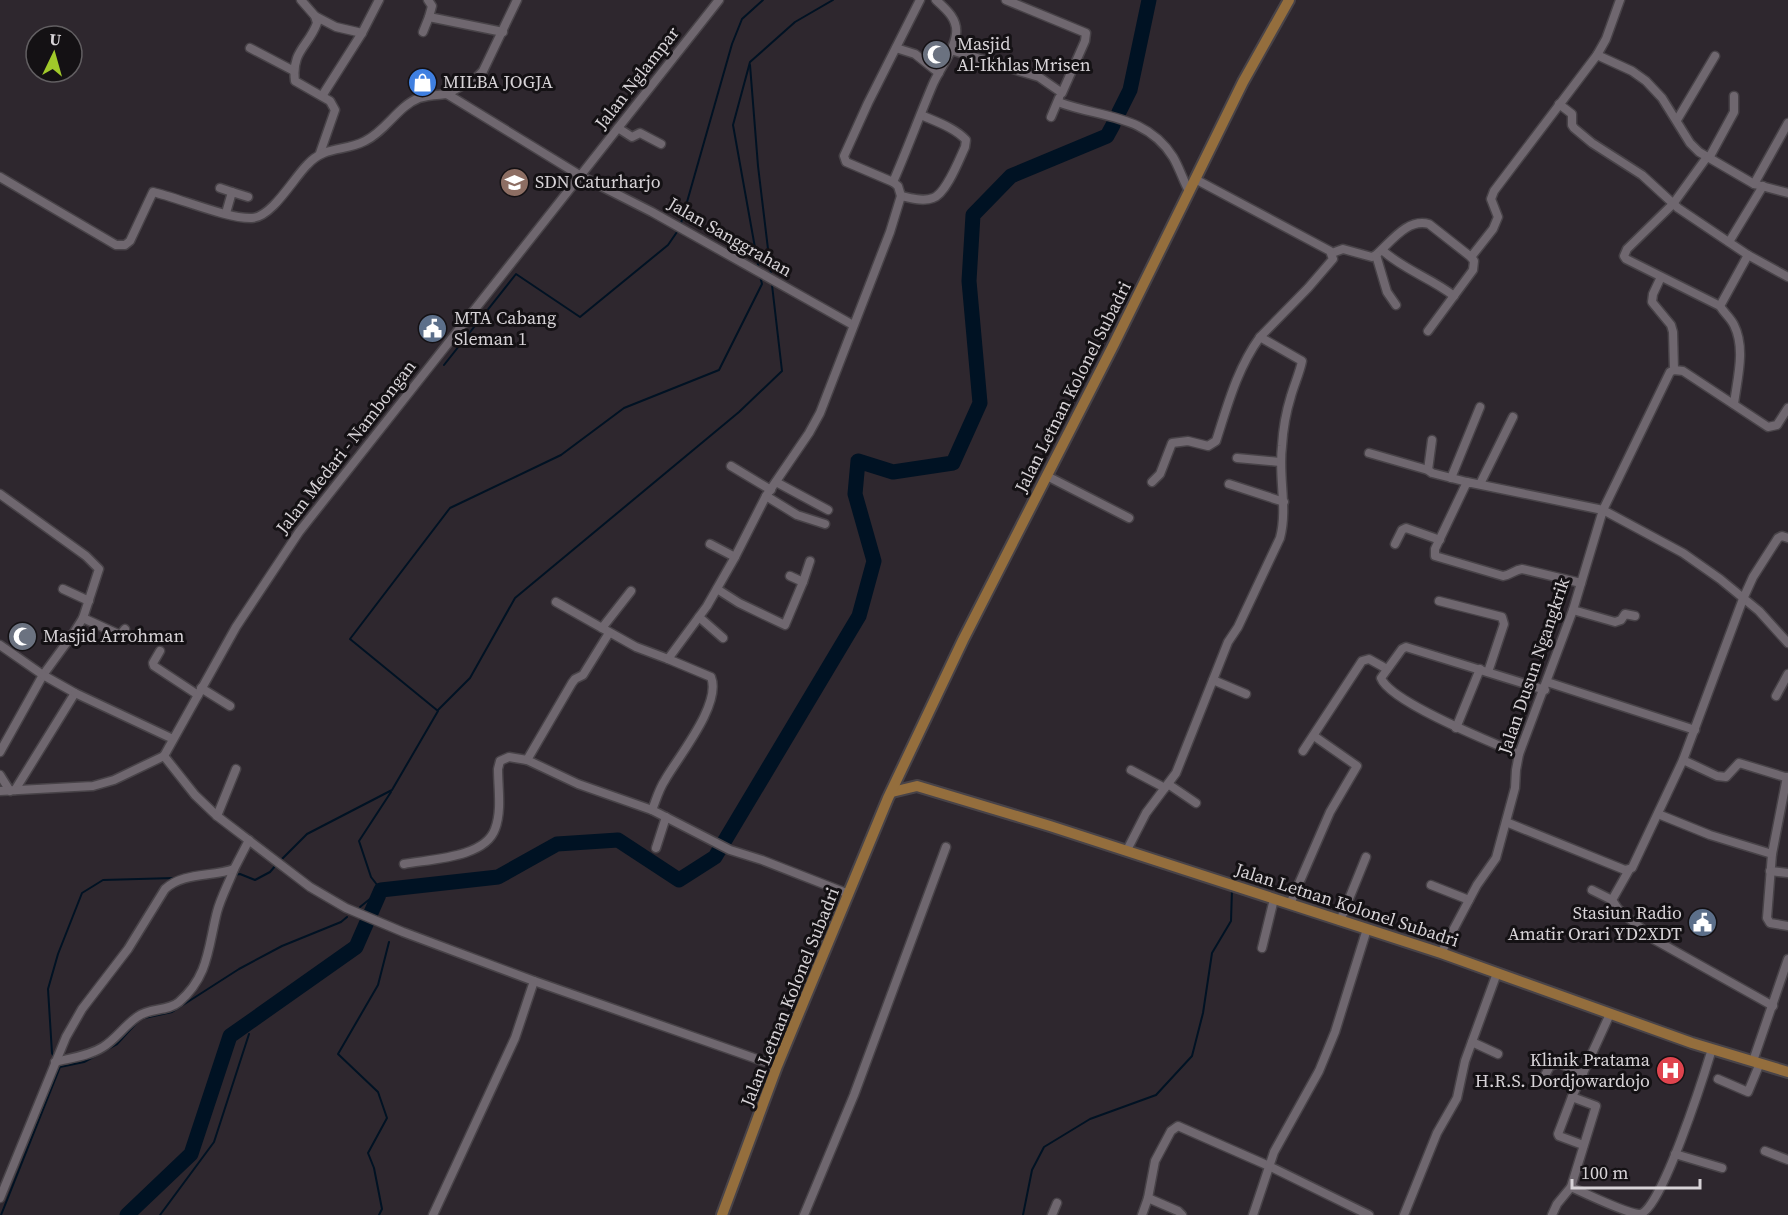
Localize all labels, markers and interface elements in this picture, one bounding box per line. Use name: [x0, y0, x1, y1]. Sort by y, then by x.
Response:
street label: Jalan Nglampar: [588, 21, 685, 135]
north arrow: [24, 24, 84, 84]
text: U: [49, 28, 62, 51]
place label: Masjid Al-Ikhlas Mrisen: [957, 31, 1091, 77]
mosque icon: Masjid Al-Ikhlas Mrisen: [920, 38, 952, 70]
shop icon: MILBA JOGJA: [406, 66, 438, 98]
place label: MILBA JOGJA: [443, 69, 553, 94]
school or university icon: SDN Caturharjo: [498, 166, 530, 198]
place label: SDN Caturharjo: [535, 169, 661, 194]
street label: Jalan Sanggrahan: [663, 190, 797, 282]
street label: Jalan Letnan Kolonel Subadri: [1008, 277, 1137, 498]
place label: MTA Cabang Sleman 1: [454, 305, 556, 351]
public building icon: MTA Cabang Sleman 1: [417, 312, 449, 344]
street label: Jalan Medari - Nambongan: [269, 354, 421, 540]
street label: Jalan Dusun Ngangkrik: [1491, 574, 1576, 758]
mosque icon: Masjid Arrohman: [6, 620, 38, 652]
place label: Masjid Arrohman: [43, 623, 184, 648]
street label: Jalan Letnan Kolonel Subadri: [1231, 856, 1462, 953]
street label: Jalan Letnan Kolonel Subadri: [734, 884, 845, 1111]
place label: Stasiun Radio Amatir Orari YD2XDT: [1508, 900, 1682, 946]
public building icon: Stasiun Radio Amatir Orari YD2XDT: [1687, 907, 1719, 939]
place label: Klinik Pratama H.R.S. Dordjowardojo: [1475, 1047, 1651, 1093]
hospital icon: Klinik Pratama H.R.S. Dordjowardojo: [1655, 1054, 1687, 1086]
scale bar: [1572, 1152, 1700, 1190]
text: 100 m: [1581, 1160, 1628, 1185]

